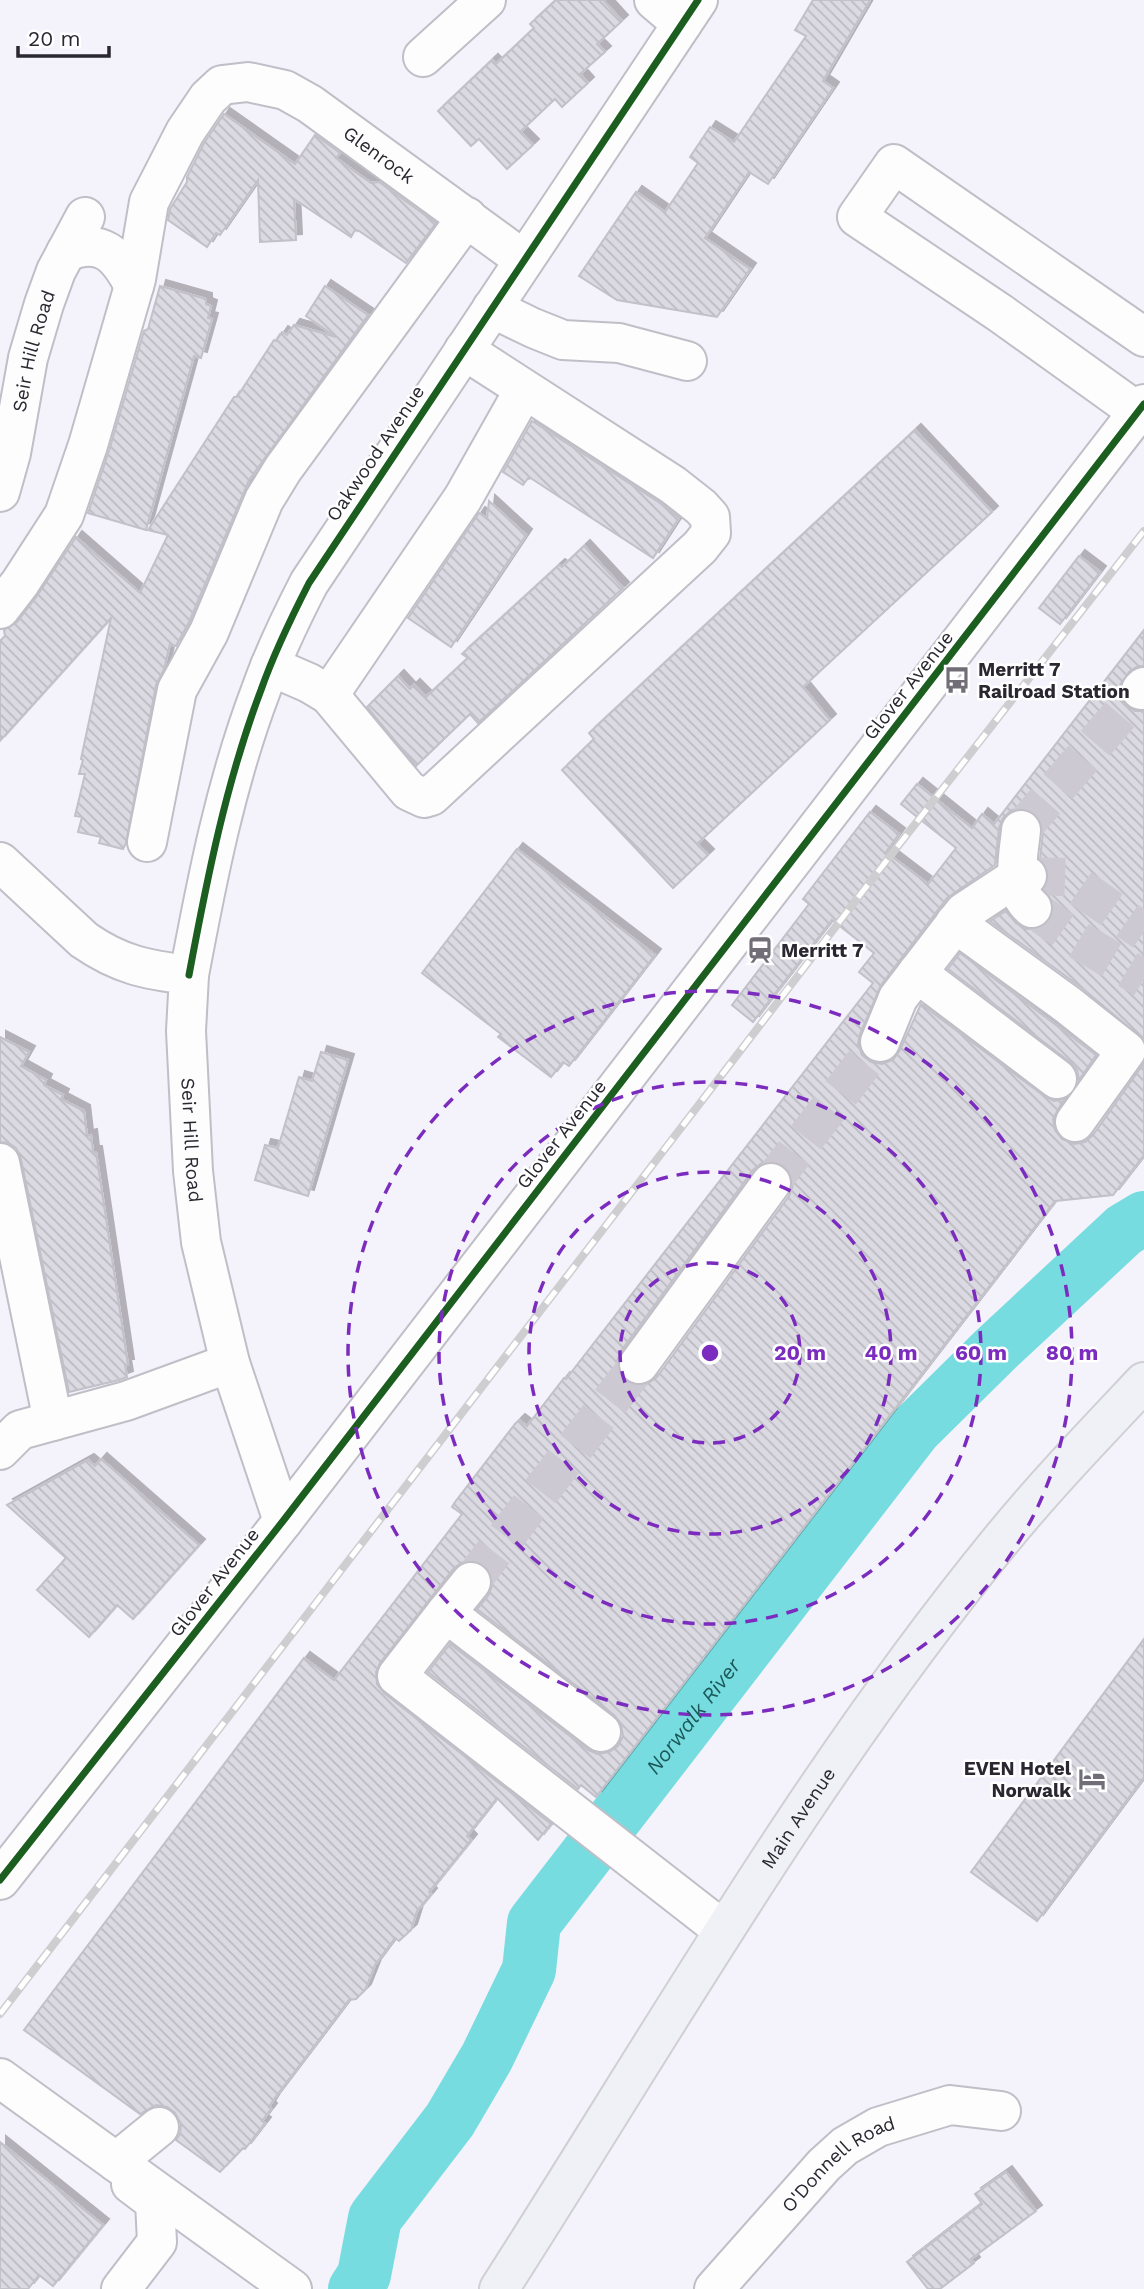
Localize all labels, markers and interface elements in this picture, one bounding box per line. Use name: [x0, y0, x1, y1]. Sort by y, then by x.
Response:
scale bar: [18, 14, 108, 58]
text: 20 m: [28, 26, 80, 51]
street label: Glenrock: [339, 121, 419, 189]
street label: Seir Hill Road: [8, 287, 60, 414]
street label: Oakwood Avenue: [321, 381, 429, 526]
street label: Glover Avenue: [859, 626, 958, 744]
place label: Merritt 7 Railroad Station: [978, 658, 1130, 703]
bus stop icon: Merritt 7 Railroad Station: [942, 665, 972, 695]
station icon: Merritt 7: [745, 935, 775, 965]
place label: Merritt 7: [781, 939, 863, 962]
street label: Glover Avenue: [512, 1075, 611, 1193]
street label: Seir Hill Road: [176, 1077, 207, 1204]
text: 20 m: [774, 1340, 826, 1365]
text: 40 m: [865, 1340, 917, 1365]
text: 60 m: [955, 1340, 1007, 1365]
text: 80 m: [1046, 1340, 1098, 1365]
centre of rings: [698, 1341, 722, 1365]
street label: Glover Avenue: [165, 1523, 264, 1641]
water label: Norwalk River: [641, 1653, 746, 1779]
place label: EVEN Hotel Norwalk: [964, 1757, 1072, 1802]
street label: Main Avenue: [756, 1763, 840, 1873]
hotel icon: EVEN Hotel Norwalk: [1077, 1764, 1107, 1794]
street label: O'Donnell Road: [777, 2112, 898, 2217]

